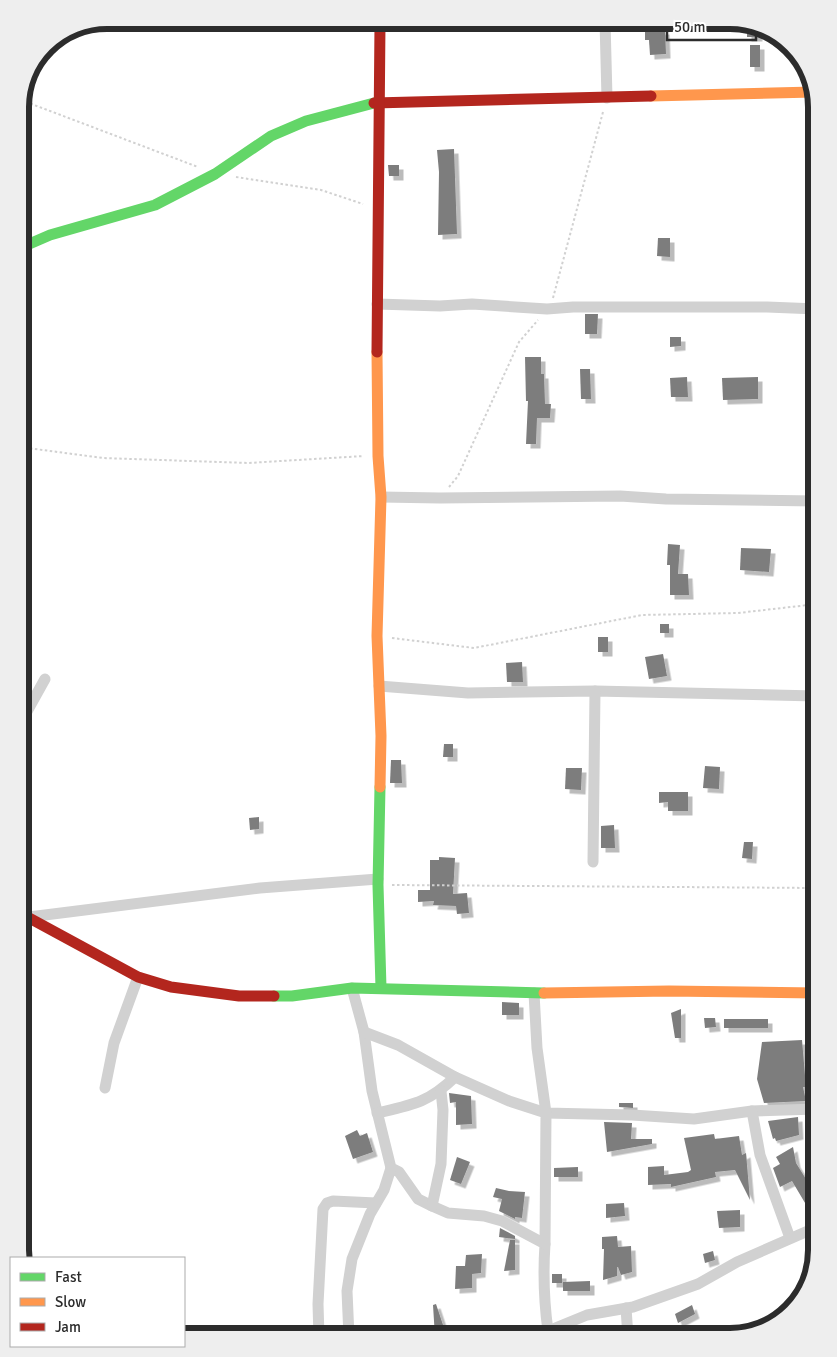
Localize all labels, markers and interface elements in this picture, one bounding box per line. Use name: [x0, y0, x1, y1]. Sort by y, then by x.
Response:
scale bar: [667, 10, 756, 42]
text: 50 m: [674, 18, 705, 36]
legend: [10, 1257, 185, 1347]
text: Fast: [55, 1268, 82, 1286]
text: Slow: [55, 1293, 86, 1311]
text: Jam: [55, 1318, 81, 1336]

